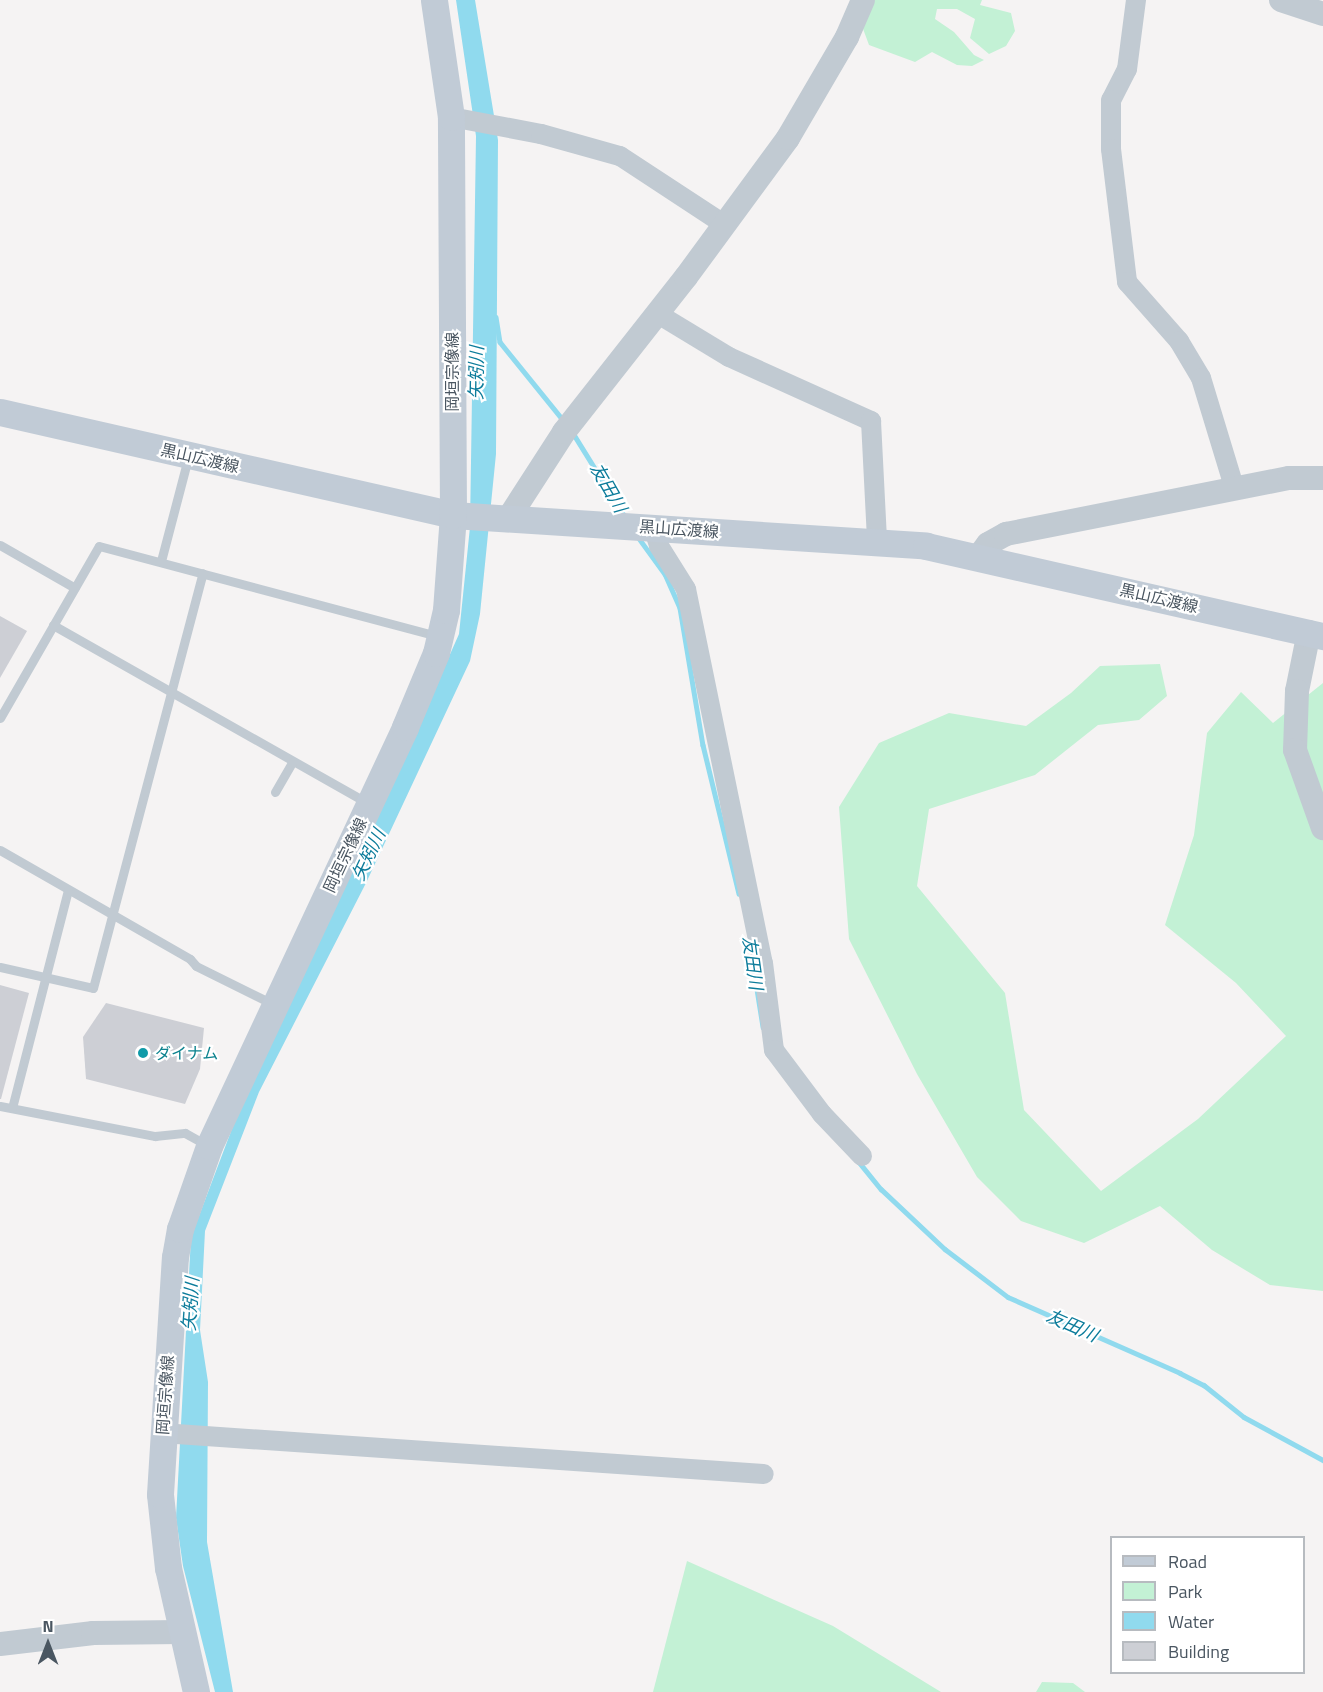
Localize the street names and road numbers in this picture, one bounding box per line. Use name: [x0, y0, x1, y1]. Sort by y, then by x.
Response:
street label: 岡垣宗像線: [442, 332, 462, 412]
street label: 黒山広渡線: [159, 440, 241, 476]
street label: 黒山広渡線: [638, 517, 720, 541]
street label: 黒山広渡線: [1118, 580, 1200, 616]
street label: 岡垣宗像線: [319, 815, 371, 895]
street label: 岡垣宗像線: [153, 1354, 177, 1436]

